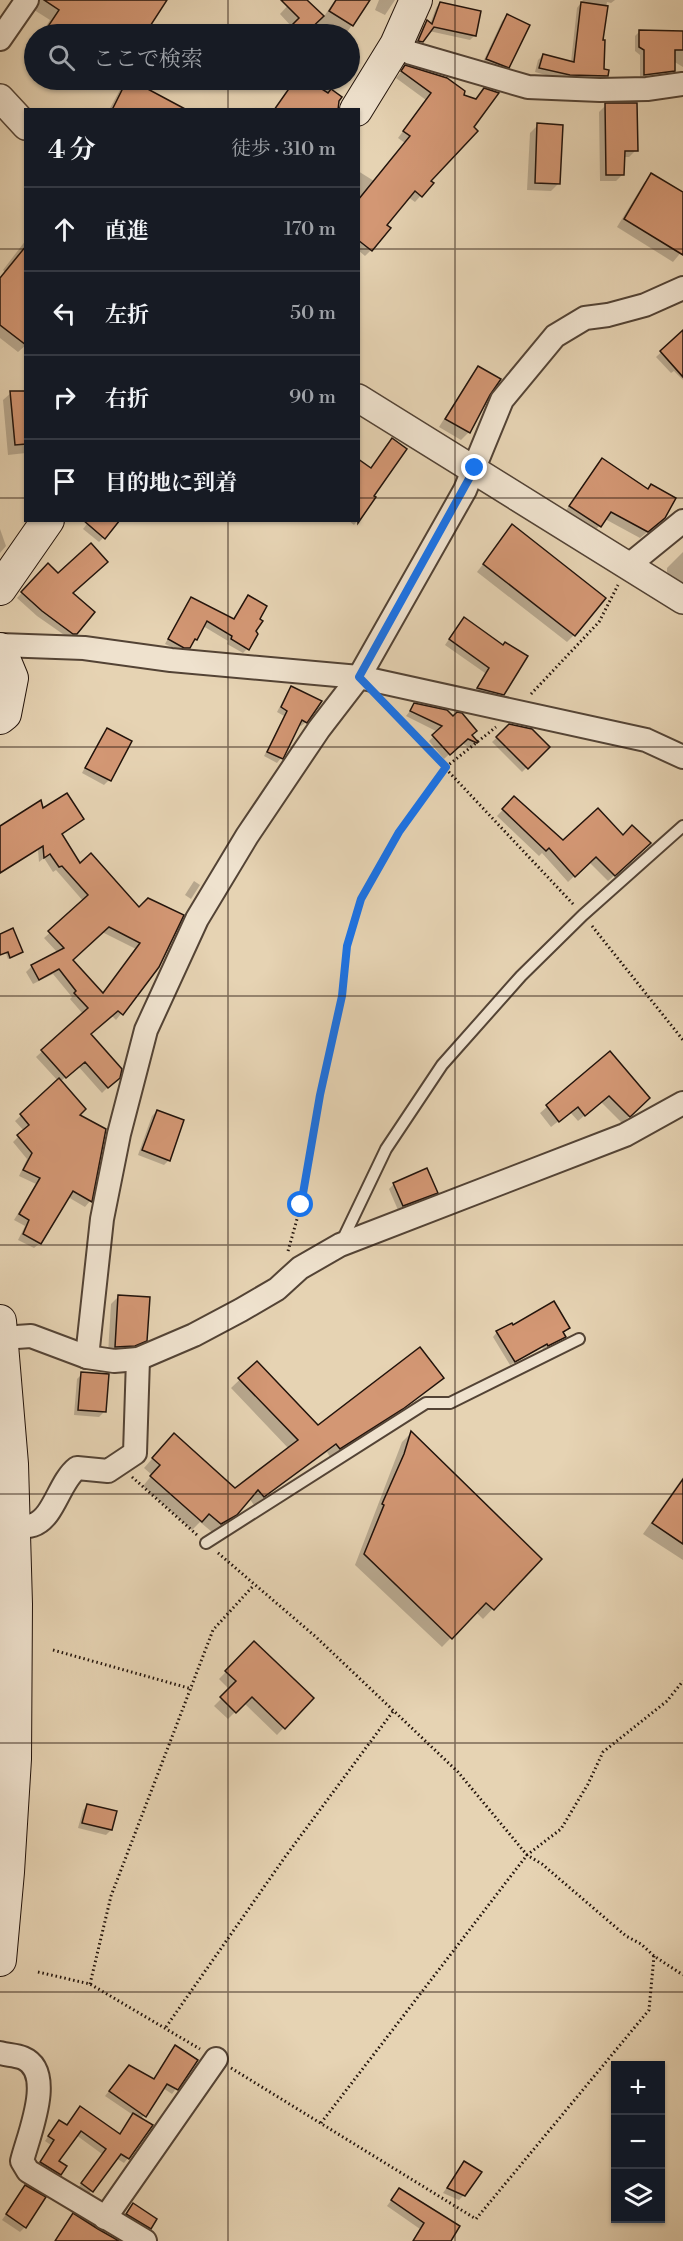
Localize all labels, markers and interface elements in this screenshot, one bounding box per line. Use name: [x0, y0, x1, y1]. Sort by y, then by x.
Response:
search box: [24, 24, 360, 90]
icon: search: [45, 41, 78, 74]
text: ここで検索: [93, 46, 203, 73]
text: 4 分: [48, 134, 96, 166]
text: 徒歩 · 310 m: [231, 137, 336, 162]
icon: ahead: [48, 213, 81, 246]
text: 170 m: [284, 217, 336, 242]
text: 直進: [105, 218, 149, 245]
icon: left: [48, 297, 81, 330]
text: 50 m: [290, 301, 336, 326]
text: 左折: [105, 302, 149, 329]
icon: right: [48, 381, 81, 414]
text: 90 m: [289, 385, 336, 410]
text: 右折: [105, 386, 149, 413]
route end: [461, 454, 487, 480]
icon: arrive: [48, 465, 81, 498]
text: 目的地に到着: [105, 470, 237, 497]
route start: [287, 1191, 313, 1217]
map controls: [611, 2061, 665, 2223]
button: +: [611, 2061, 665, 2115]
button: −: [611, 2115, 665, 2169]
button: layers: [611, 2169, 665, 2223]

